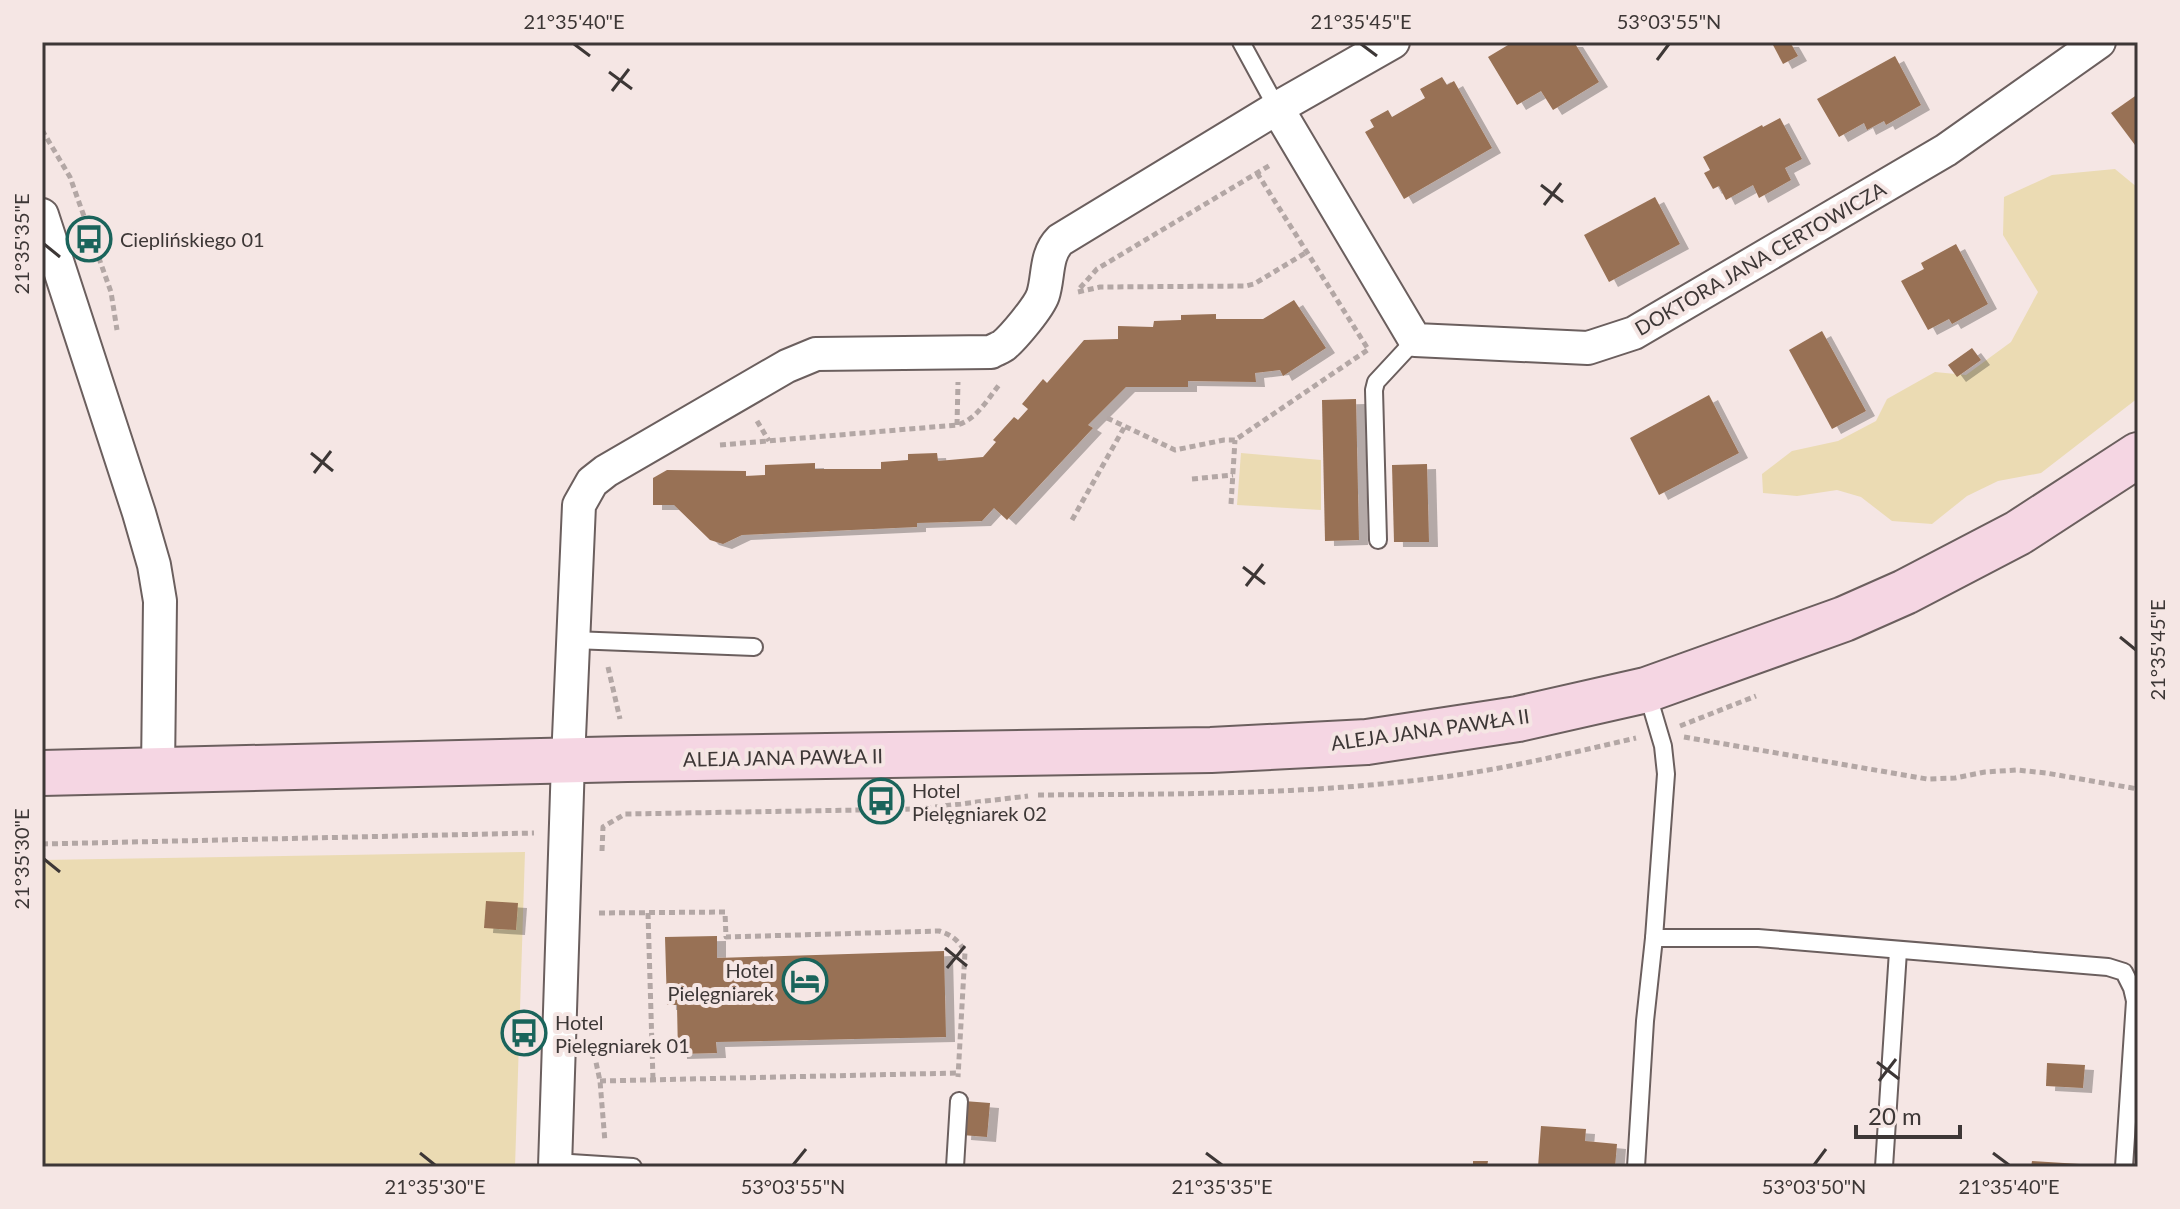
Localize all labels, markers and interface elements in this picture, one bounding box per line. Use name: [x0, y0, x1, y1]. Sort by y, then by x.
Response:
text: 21°35'40"E: [524, 9, 624, 33]
text: 21°35'45"E: [1311, 9, 1411, 33]
text: 53°03'55"N: [1617, 9, 1721, 33]
street label: DOKTORA JANA CERTOWICZA: [1630, 176, 1890, 340]
text: 21°35'35"E: [9, 194, 33, 294]
bus stop icon: Cieplińskiego 01: [65, 215, 113, 263]
place label: Cieplińskiego 01: [120, 227, 265, 251]
text: 21°35'45"E: [2145, 600, 2169, 700]
street label: ALEJA JANA PAWŁA II: [1329, 703, 1531, 755]
street label: ALEJA JANA PAWŁA II: [683, 743, 883, 771]
bus stop icon: Hotel Pielęgniarek 02: [857, 777, 905, 825]
place label: Hotel Pielęgniarek 02: [912, 778, 1047, 825]
text: 21°35'30"E: [9, 809, 33, 909]
hotel icon: Hotel Pielęgniarek: [781, 957, 829, 1005]
place label: Hotel Pielęgniarek: [668, 958, 775, 1005]
bus stop icon: Hotel Pielęgniarek 01: [500, 1009, 548, 1057]
place label: Hotel Pielęgniarek 01: [555, 1010, 690, 1057]
scale bar: [1856, 1089, 1960, 1139]
text: 20 m: [1868, 1101, 1922, 1130]
text: 21°35'30"E: [385, 1174, 485, 1198]
text: 53°03'55"N: [741, 1174, 845, 1198]
text: 21°35'35"E: [1172, 1174, 1272, 1198]
text: 53°03'50"N: [1762, 1174, 1866, 1198]
text: 21°35'40"E: [1959, 1174, 2059, 1198]

